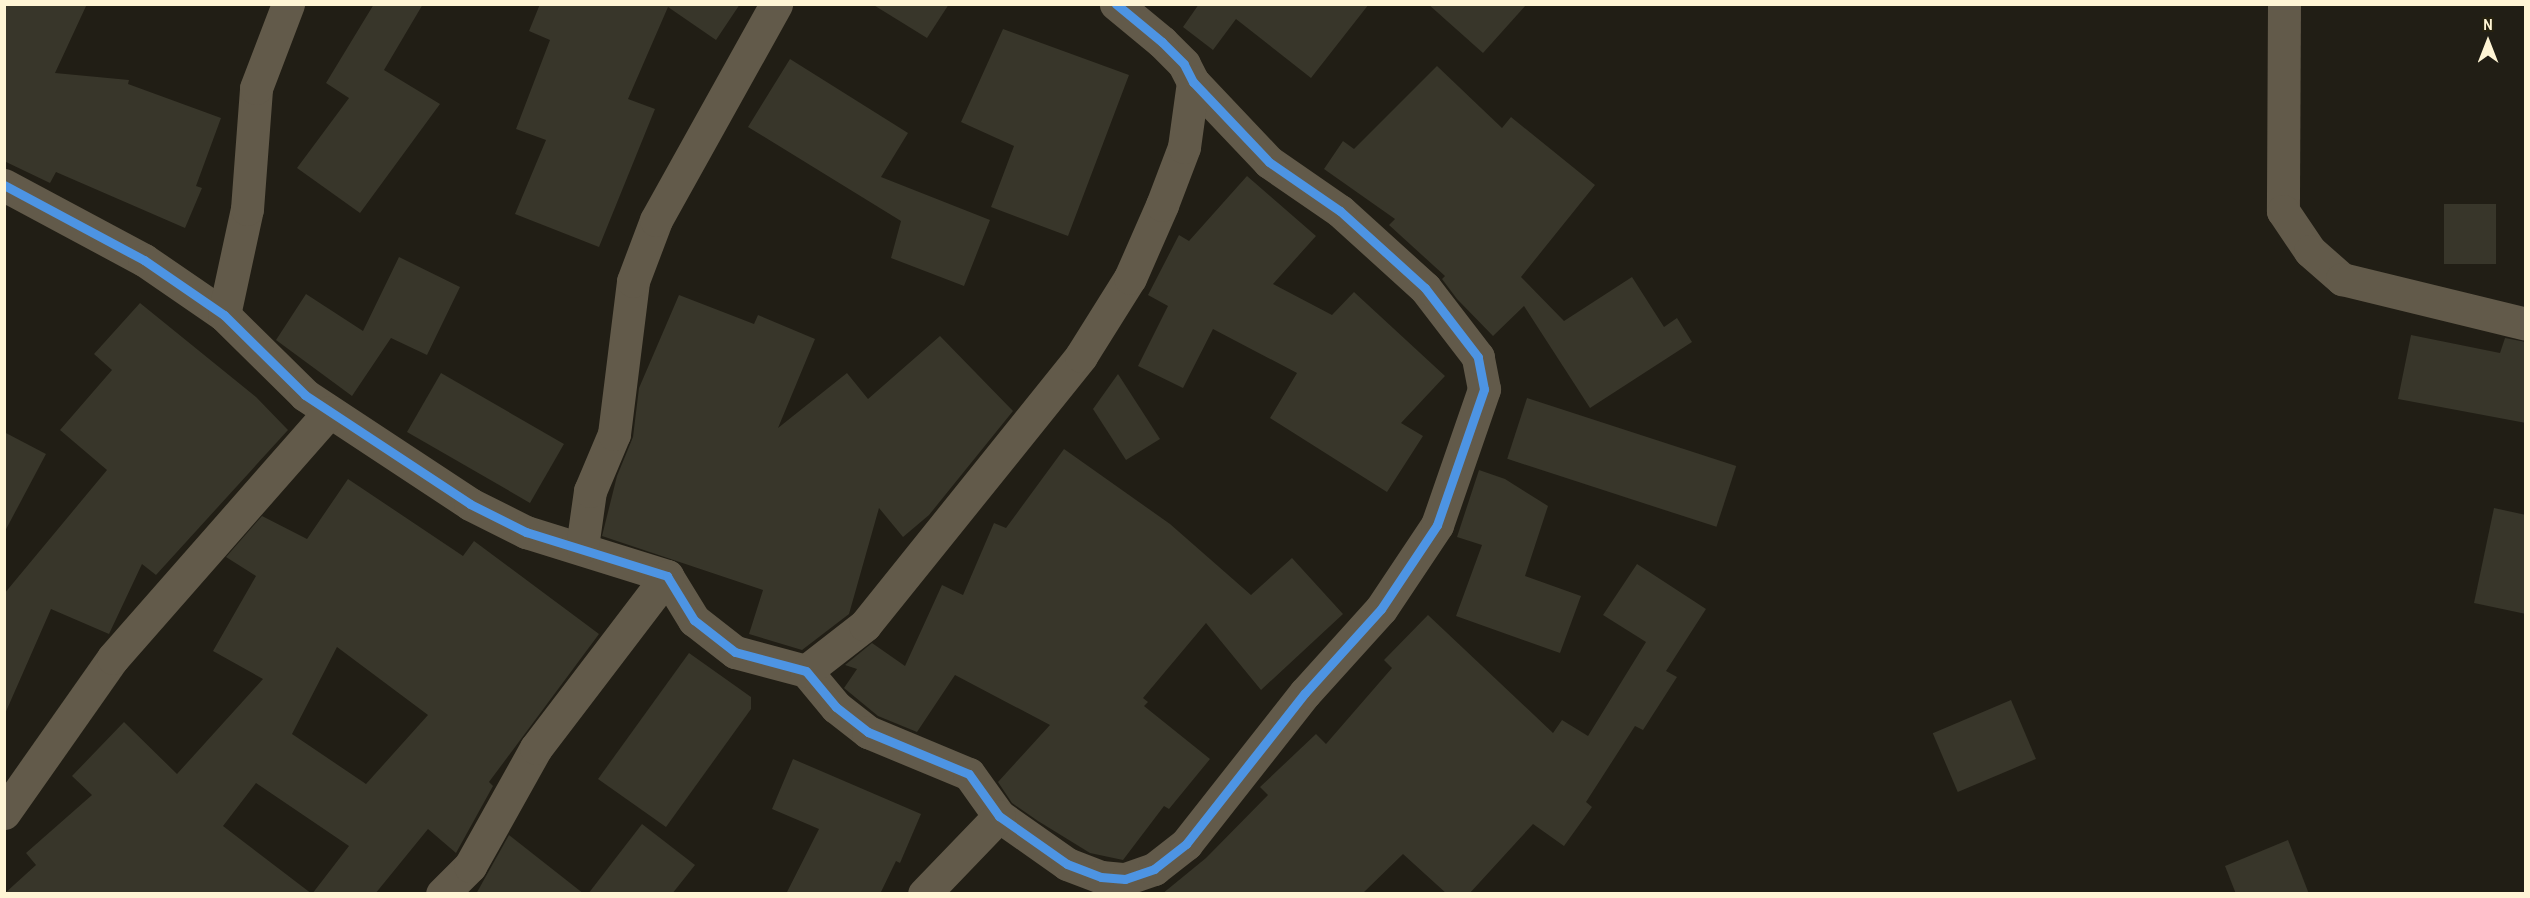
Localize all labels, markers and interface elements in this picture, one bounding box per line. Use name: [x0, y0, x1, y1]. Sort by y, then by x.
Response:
north arrow: [2458, 12, 2518, 72]
text: N: [2483, 13, 2493, 35]

